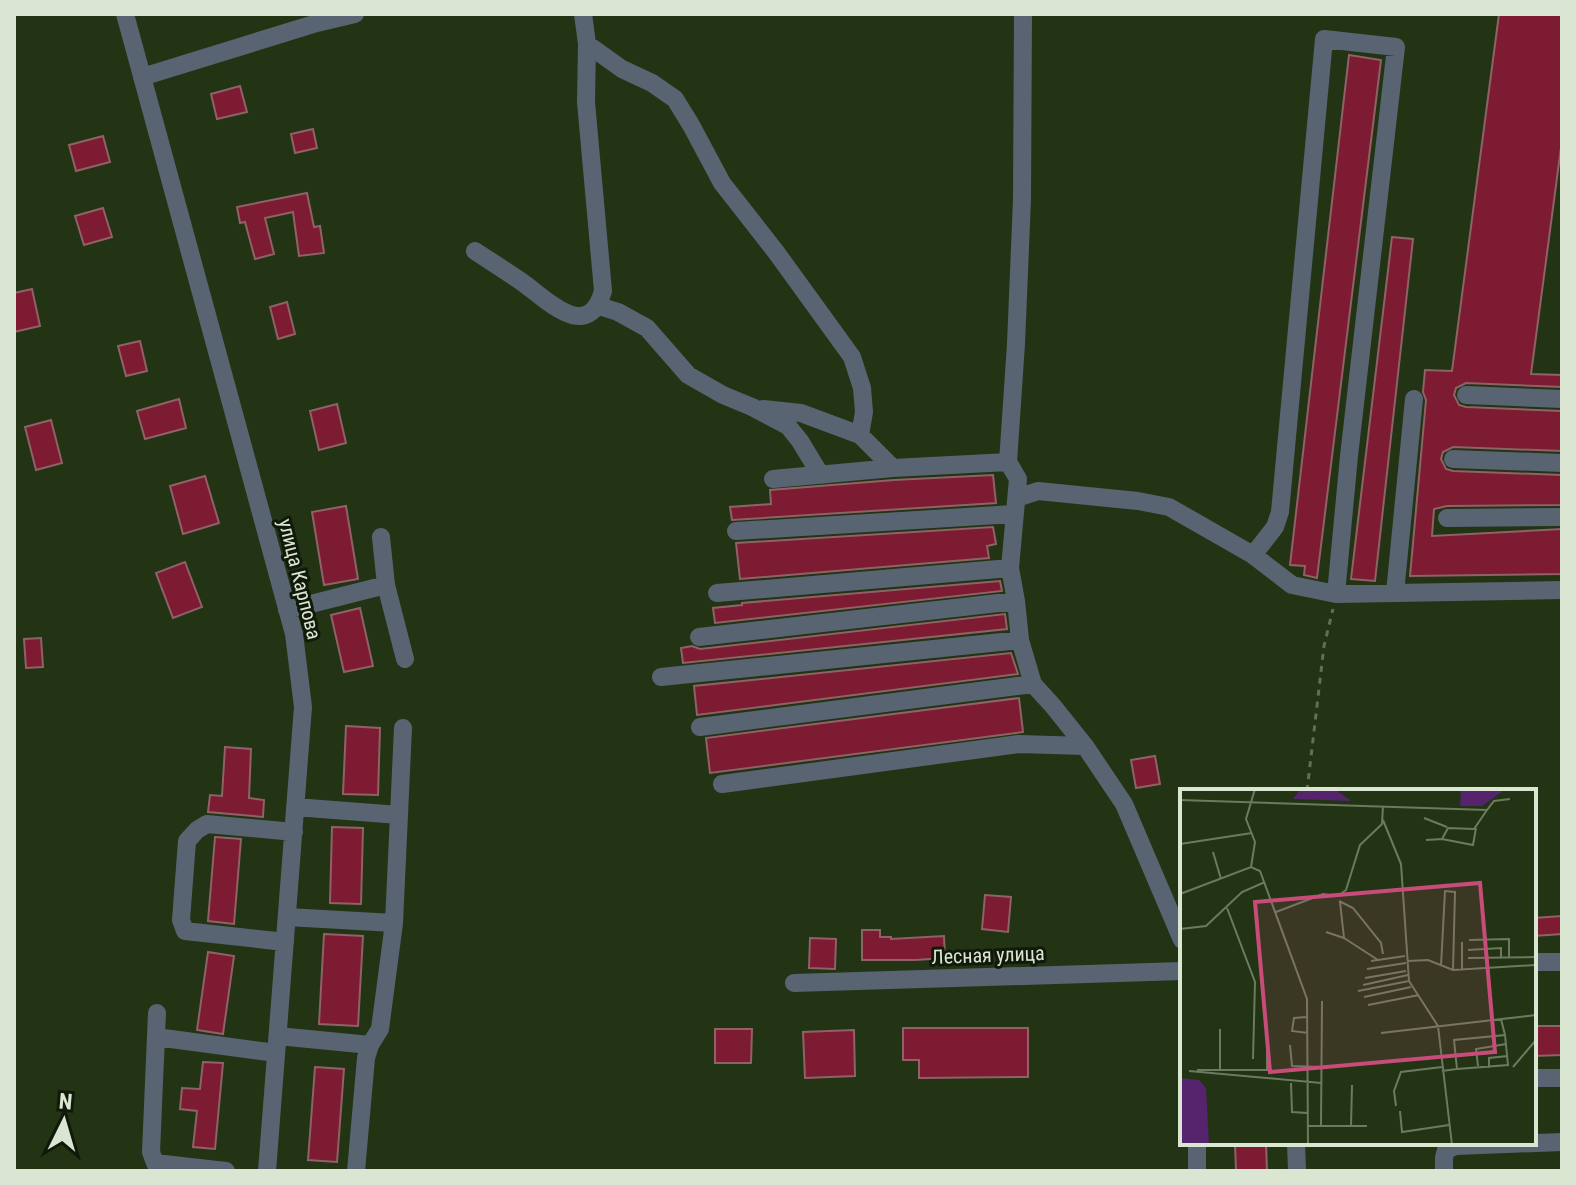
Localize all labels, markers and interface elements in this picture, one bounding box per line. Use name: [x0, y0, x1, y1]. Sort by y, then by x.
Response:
street label: улица Карпова: [273, 516, 327, 642]
inset map: [1180, 789, 1536, 1145]
street label: Лесная улица: [931, 941, 1045, 969]
north arrow: [24, 1081, 104, 1161]
text: N: [58, 1089, 74, 1115]

